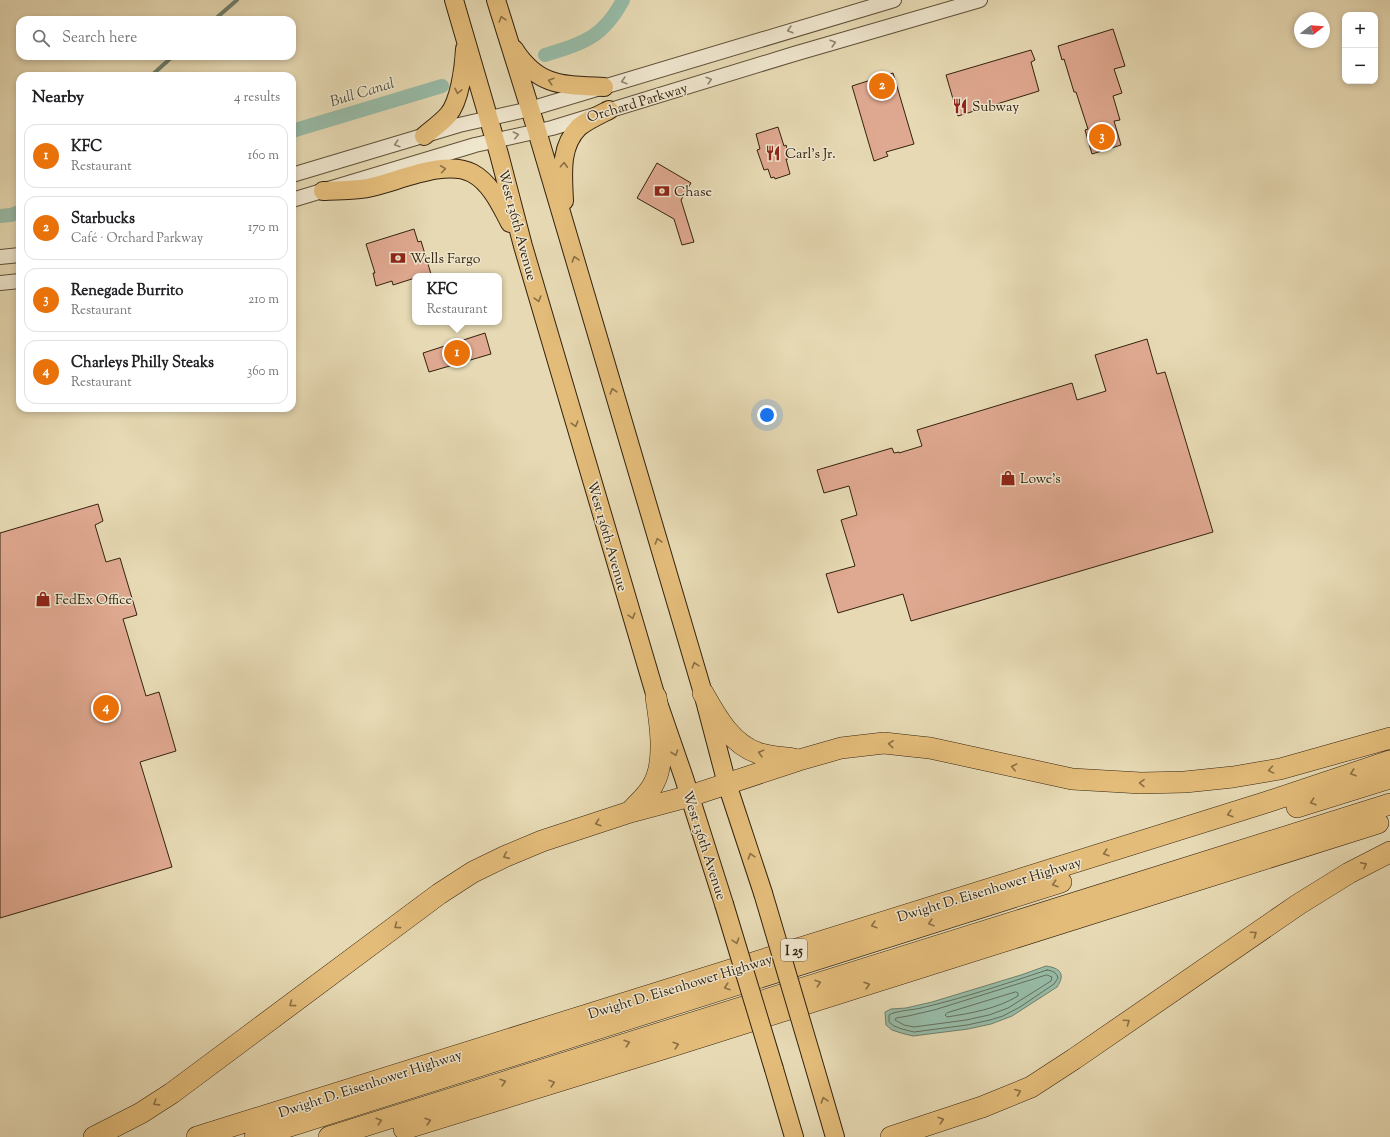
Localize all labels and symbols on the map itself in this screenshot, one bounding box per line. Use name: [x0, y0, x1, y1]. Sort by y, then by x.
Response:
north arrow: [1294, 12, 1330, 48]
one-way arrow: [498, 16, 507, 23]
one-way arrow: [786, 25, 793, 34]
one-way arrow: [829, 39, 836, 48]
pin: 2: [869, 71, 895, 101]
water label: Bull Canal: [328, 74, 397, 113]
one-way arrow: [621, 76, 628, 85]
one-way arrow: [705, 76, 712, 85]
one-way arrow: [548, 77, 555, 86]
street label: Orchard Parkway: [585, 79, 690, 129]
one-way arrow: [455, 87, 463, 94]
restaurant icon: Subway: [951, 97, 969, 115]
place label: Subway: [972, 98, 1019, 118]
pin: 3: [1089, 122, 1115, 152]
one-way arrow: [513, 132, 519, 140]
one-way arrow: [394, 139, 401, 148]
restaurant icon: Carl's Jr.: [764, 144, 782, 162]
place label: Carl's Jr.: [785, 145, 836, 165]
one-way arrow: [559, 161, 568, 168]
one-way arrow: [440, 165, 446, 174]
street label: West 136th Avenue: [492, 168, 540, 283]
bank icon: Chase: [653, 182, 671, 200]
place label: Chase: [674, 183, 712, 203]
bank icon: Wells Fargo: [389, 249, 407, 267]
place label: Wells Fargo: [410, 250, 481, 270]
one-way arrow: [571, 256, 580, 263]
one-way arrow: [533, 296, 542, 303]
pin: 1: [444, 338, 470, 368]
one-way arrow: [609, 388, 618, 395]
your location: [757, 405, 777, 425]
one-way arrow: [570, 420, 579, 427]
shop icon: Lowe's: [999, 469, 1017, 487]
place label: Lowe's: [1020, 470, 1061, 490]
street label: West 136th Avenue: [581, 479, 631, 594]
one-way arrow: [654, 538, 663, 545]
shop icon: FedEx Office: [34, 590, 52, 608]
place label: FedEx Office: [55, 591, 132, 611]
one-way arrow: [627, 612, 636, 619]
one-way arrow: [691, 662, 700, 669]
pin: 4: [93, 693, 119, 723]
one-way arrow: [888, 740, 894, 749]
one-way arrow: [757, 749, 764, 758]
one-way arrow: [671, 750, 679, 757]
one-way arrow: [1010, 763, 1017, 772]
one-way arrow: [1268, 765, 1274, 774]
one-way arrow: [1350, 768, 1357, 777]
one-way arrow: [1139, 779, 1145, 787]
street label: West 136th Avenue: [676, 788, 730, 903]
one-way arrow: [1309, 797, 1316, 806]
one-way arrow: [1226, 809, 1233, 818]
one-way arrow: [595, 818, 602, 826]
one-way arrow: [1102, 848, 1109, 856]
one-way arrow: [502, 851, 510, 859]
one-way arrow: [747, 853, 755, 860]
street label: Dwight D. Eisenhower Highway: [895, 853, 1084, 929]
one-way arrow: [1360, 862, 1368, 870]
one-way arrow: [1052, 879, 1059, 887]
one-way arrow: [928, 918, 935, 927]
one-way arrow: [871, 920, 878, 929]
one-way arrow: [394, 921, 401, 928]
one-way arrow: [1250, 932, 1257, 939]
one-way arrow: [731, 937, 740, 944]
road number: I 25: [781, 939, 807, 961]
street label: Dwight D. Eisenhower Highway: [586, 950, 775, 1026]
one-way arrow: [815, 980, 822, 988]
one-way arrow: [863, 981, 870, 990]
one-way arrow: [724, 982, 731, 991]
one-way arrow: [290, 999, 297, 1006]
one-way arrow: [1123, 1020, 1130, 1027]
one-way arrow: [624, 1039, 631, 1048]
one-way arrow: [672, 1041, 679, 1050]
street label: Dwight D. Eisenhower Highway: [276, 1046, 465, 1124]
one-way arrow: [500, 1078, 507, 1087]
one-way arrow: [548, 1079, 555, 1088]
one-way arrow: [1014, 1089, 1021, 1097]
one-way arrow: [820, 1096, 829, 1103]
one-way arrow: [153, 1098, 160, 1106]
one-way arrow: [376, 1117, 383, 1126]
one-way arrow: [424, 1117, 431, 1126]
one-way arrow: [938, 1117, 945, 1125]

